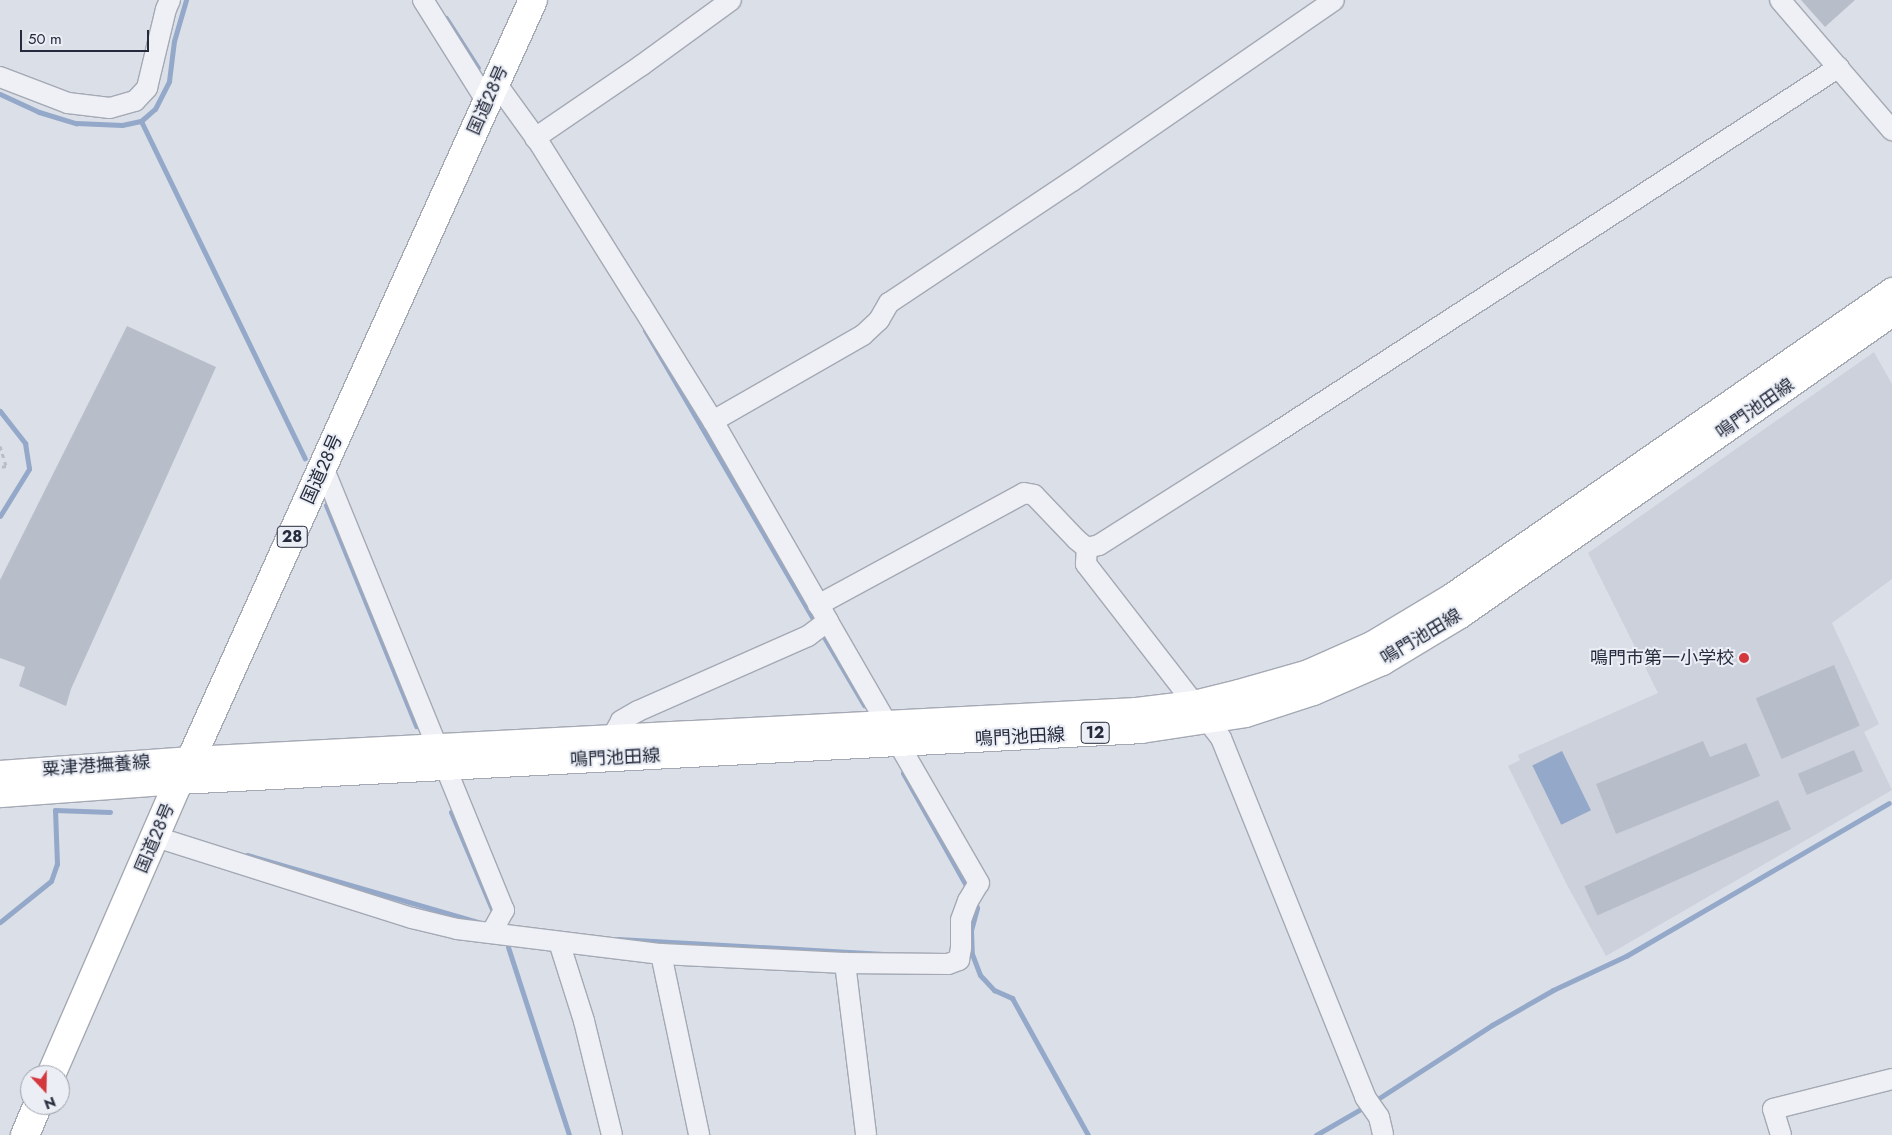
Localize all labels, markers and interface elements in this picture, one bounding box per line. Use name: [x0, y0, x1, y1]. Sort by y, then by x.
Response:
scale bar: [22, 20, 151, 52]
text: 50 m: [28, 28, 62, 50]
street label: 国道28号: [463, 62, 513, 138]
street label: 鳴門池田線: [1712, 374, 1798, 444]
street label: 国道28号: [297, 431, 347, 507]
road number: 28: [276, 524, 308, 550]
street label: 鳴門池田線: [1377, 605, 1465, 669]
place label: 鳴門市第一小学校: [1590, 647, 1734, 669]
marker: 鳴門市第一小学校: [1738, 652, 1750, 664]
road number: 12: [1080, 720, 1110, 746]
street label: 鳴門池田線: [974, 724, 1066, 750]
street label: 鳴門池田線: [569, 745, 661, 771]
street label: 粟津港撫養線: [41, 751, 151, 781]
street label: 国道28号: [131, 800, 179, 876]
north arrow: [20, 1065, 70, 1115]
text: N: [41, 1092, 59, 1114]

